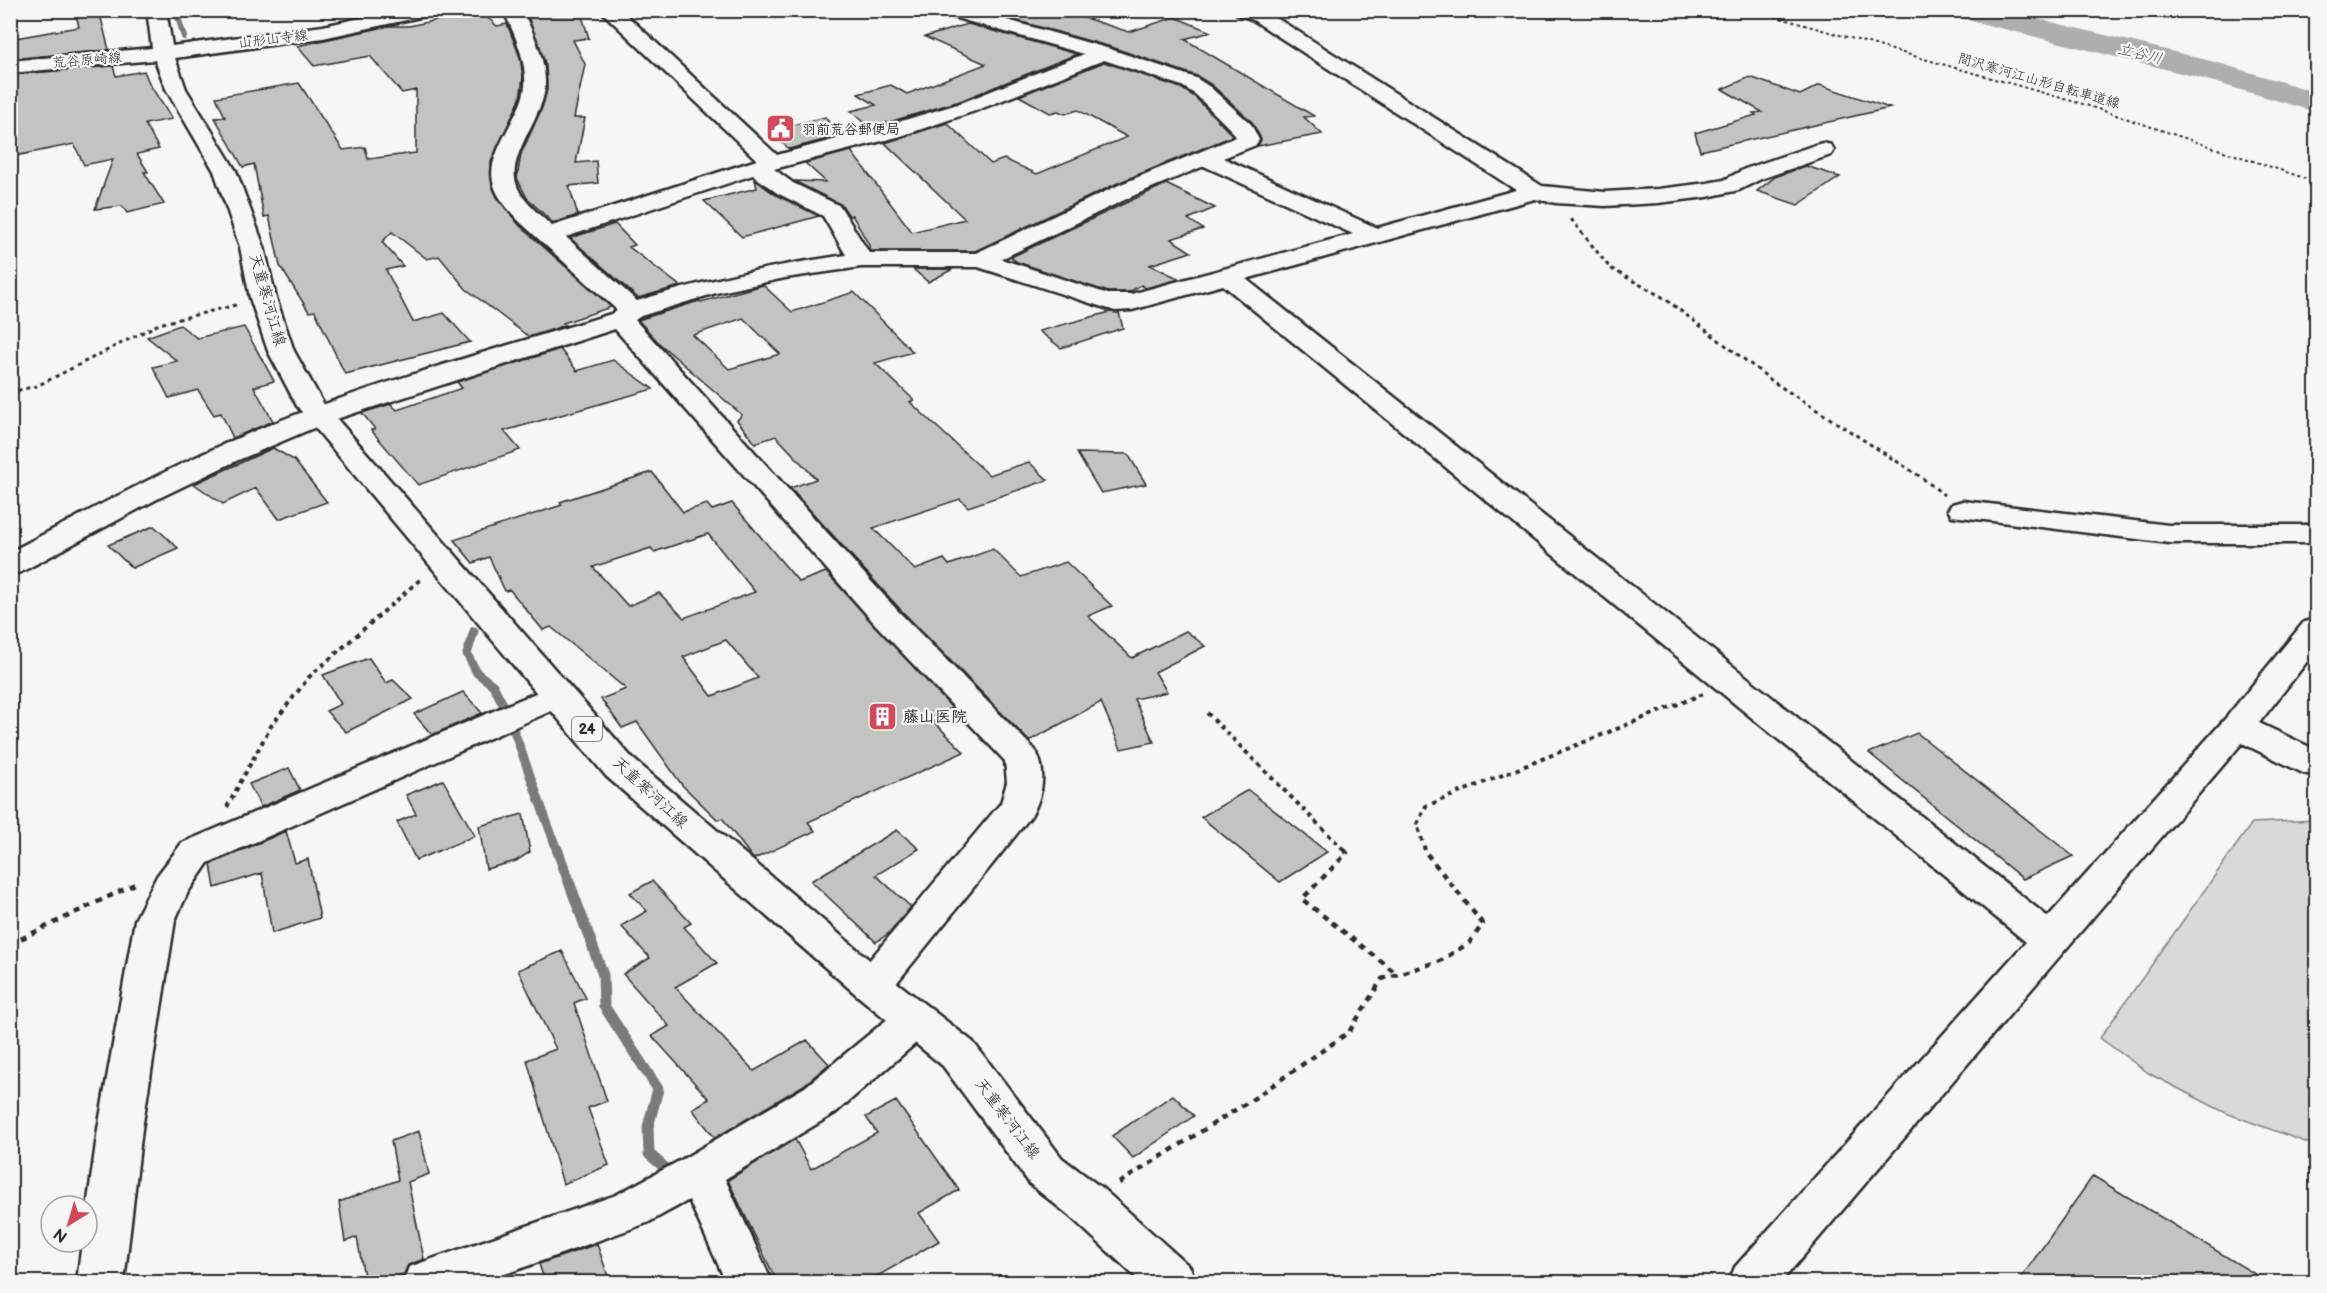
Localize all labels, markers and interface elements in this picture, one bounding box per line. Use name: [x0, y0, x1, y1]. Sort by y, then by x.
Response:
street label: 山形山寺線: [237, 26, 309, 52]
water label: 立谷川: [2116, 39, 2164, 69]
street label: 荒谷原崎線: [51, 48, 123, 72]
street label: 間沢寒河江山形自転車道線: [1956, 50, 2122, 112]
public building icon: 羽前荒谷郵便局: [765, 113, 797, 145]
place label: 羽前荒谷郵便局: [802, 121, 900, 138]
street label: 天童寒河江線: [245, 251, 289, 349]
building icon: 藤山医院: [866, 701, 898, 733]
place label: 藤山医院: [903, 708, 967, 727]
road number: 24: [572, 717, 602, 741]
street label: 天童寒河江線: [608, 753, 692, 833]
street label: 天童寒河江線: [971, 1075, 1043, 1163]
north arrow: [39, 1194, 99, 1254]
text: N: [50, 1224, 71, 1246]

